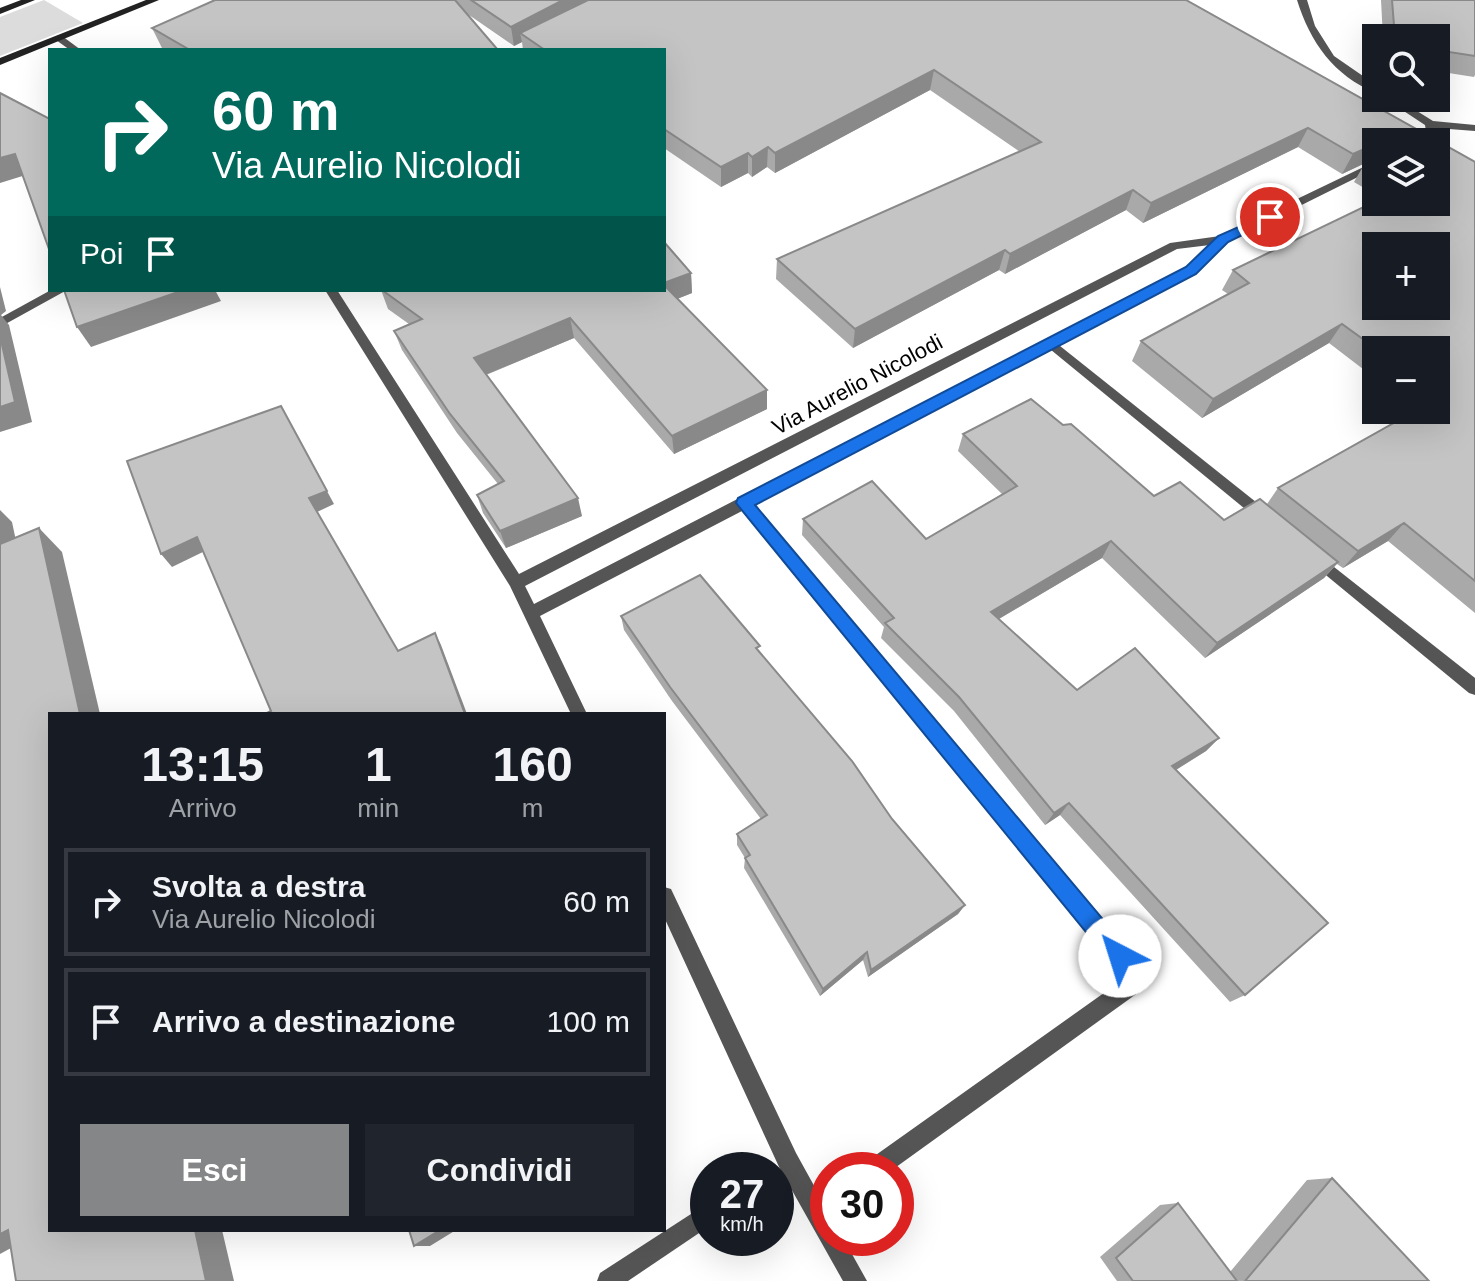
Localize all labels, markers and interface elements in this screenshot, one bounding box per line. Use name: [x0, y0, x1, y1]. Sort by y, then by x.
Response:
map controls: [1362, 24, 1450, 424]
button: search: [1362, 24, 1450, 112]
text: 60 m: [212, 79, 340, 142]
icon: right: [80, 80, 184, 184]
button: layers: [1362, 128, 1450, 216]
text: Via Aurelio Nicolodi: [212, 145, 522, 186]
pin: [1236, 183, 1304, 251]
icon: arrive: [1248, 195, 1292, 239]
icon: arrive: [139, 232, 183, 276]
button: +: [1362, 232, 1450, 320]
text: Poi: [80, 237, 123, 270]
street label: Via Aurelio Nicolodi: [768, 329, 947, 440]
button: −: [1362, 336, 1450, 424]
text: 13:15: [141, 738, 264, 791]
text: 1: [365, 738, 392, 791]
text: 160: [493, 738, 573, 791]
text: Arrivo: [169, 793, 237, 823]
text: min: [357, 793, 399, 823]
text: m: [522, 793, 543, 823]
text: Svolta a destra: [152, 870, 365, 903]
icon: right: [84, 880, 128, 924]
text: 60 m: [563, 885, 630, 918]
text: Via Aurelio Nicolodi: [152, 904, 376, 934]
position arrow: [1078, 914, 1162, 998]
icon: arrive: [84, 1000, 128, 1044]
text: Arrivo a destinazione: [152, 1005, 455, 1038]
text: 100 m: [547, 1005, 630, 1038]
button: Esci: [80, 1124, 349, 1216]
button: Condividi: [365, 1124, 634, 1216]
speed limit sign: 30: [810, 1152, 914, 1256]
text: 27: [720, 1172, 764, 1216]
text: km/h: [720, 1213, 764, 1235]

